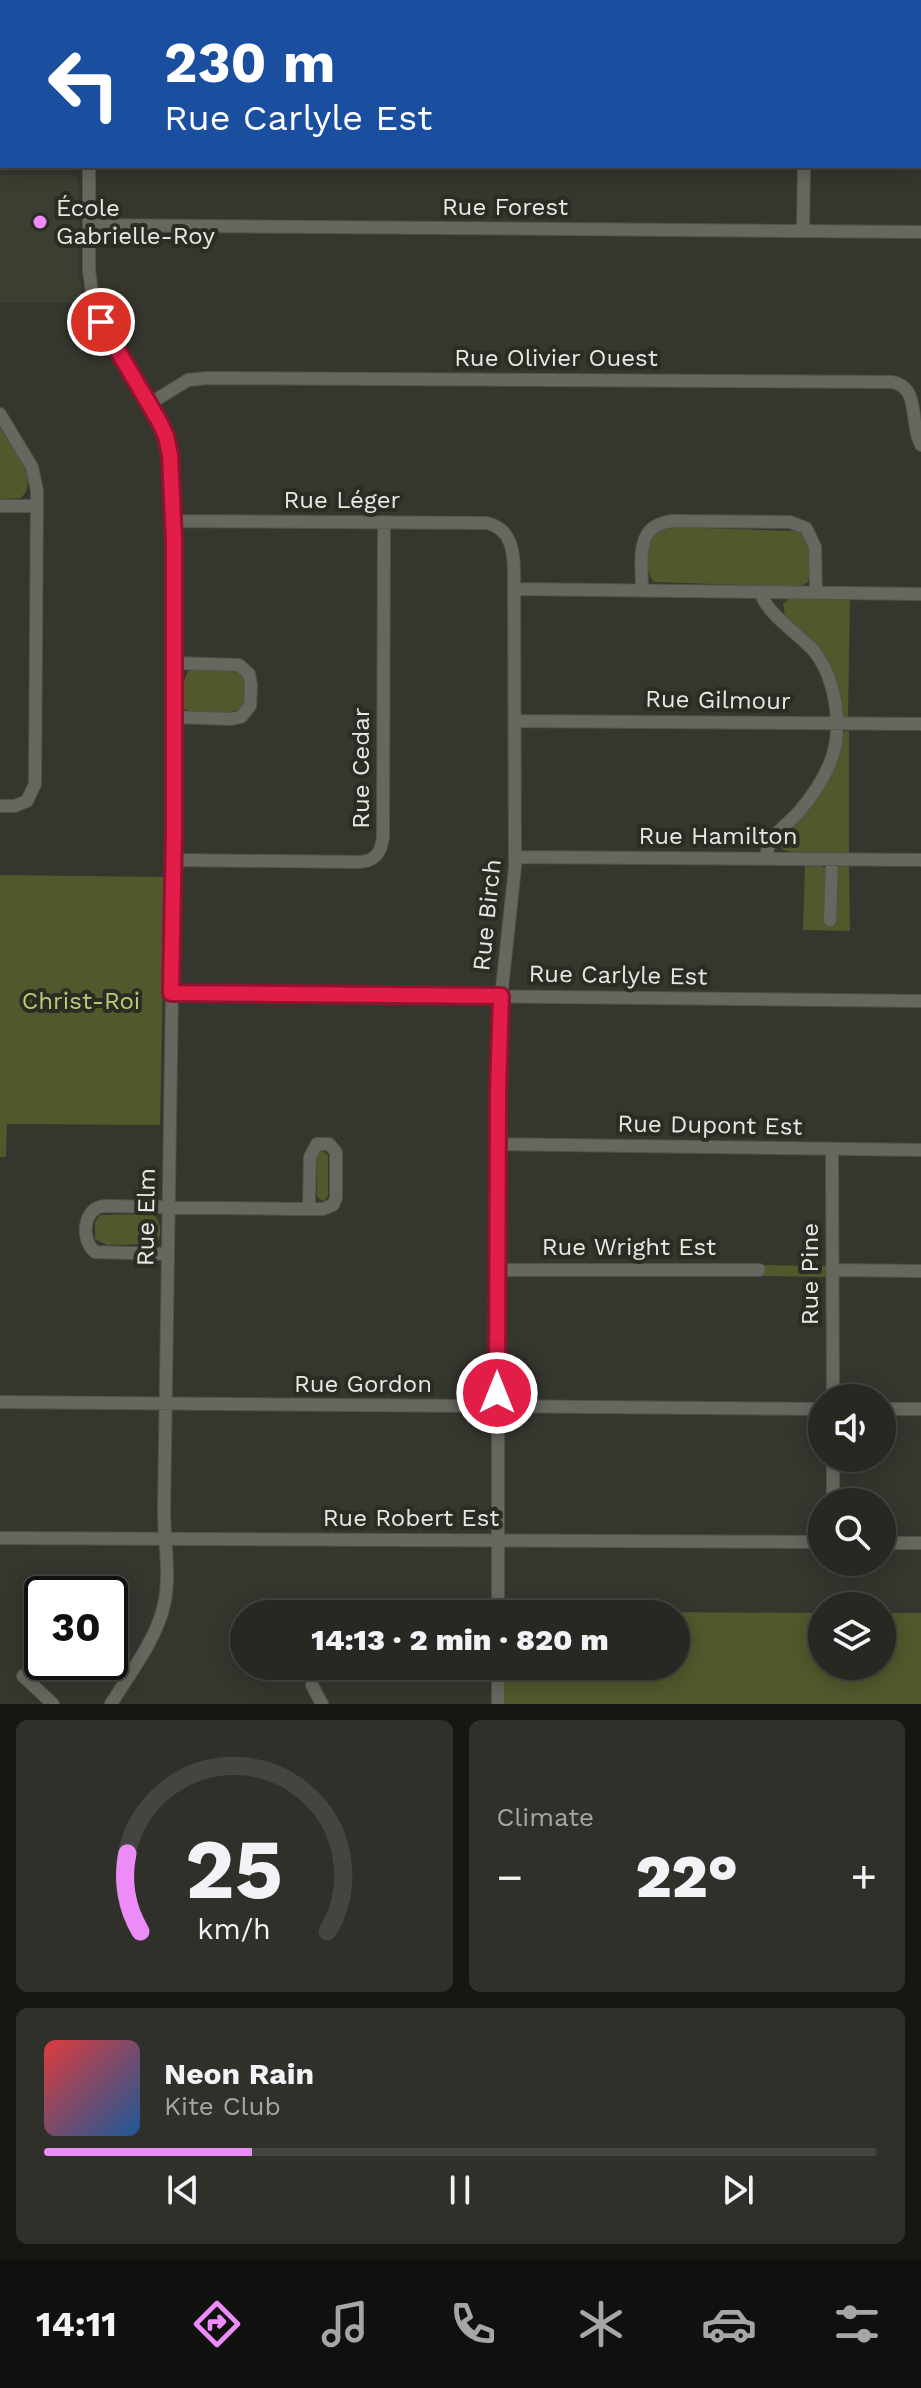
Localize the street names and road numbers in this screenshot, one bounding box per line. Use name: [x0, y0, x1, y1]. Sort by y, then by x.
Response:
street label: Rue Forest: [442, 193, 568, 221]
street label: Rue Olivier Ouest: [454, 344, 658, 372]
street label: Rue Léger: [284, 486, 401, 514]
street label: Rue Gilmour: [645, 685, 791, 715]
street label: Rue Cedar: [347, 707, 375, 829]
street label: Rue Hamilton: [638, 822, 798, 850]
street label: Rue Birch: [467, 858, 507, 972]
street label: Rue Carlyle Est: [528, 959, 708, 991]
street label: Rue Dupont Est: [617, 1109, 803, 1141]
street label: Rue Elm: [131, 1168, 161, 1266]
street label: Rue Pine: [796, 1223, 824, 1325]
street label: Rue Wright Est: [542, 1233, 716, 1261]
street label: Rue Gordon: [294, 1370, 432, 1398]
street label: Rue Robert Est: [323, 1504, 499, 1532]

